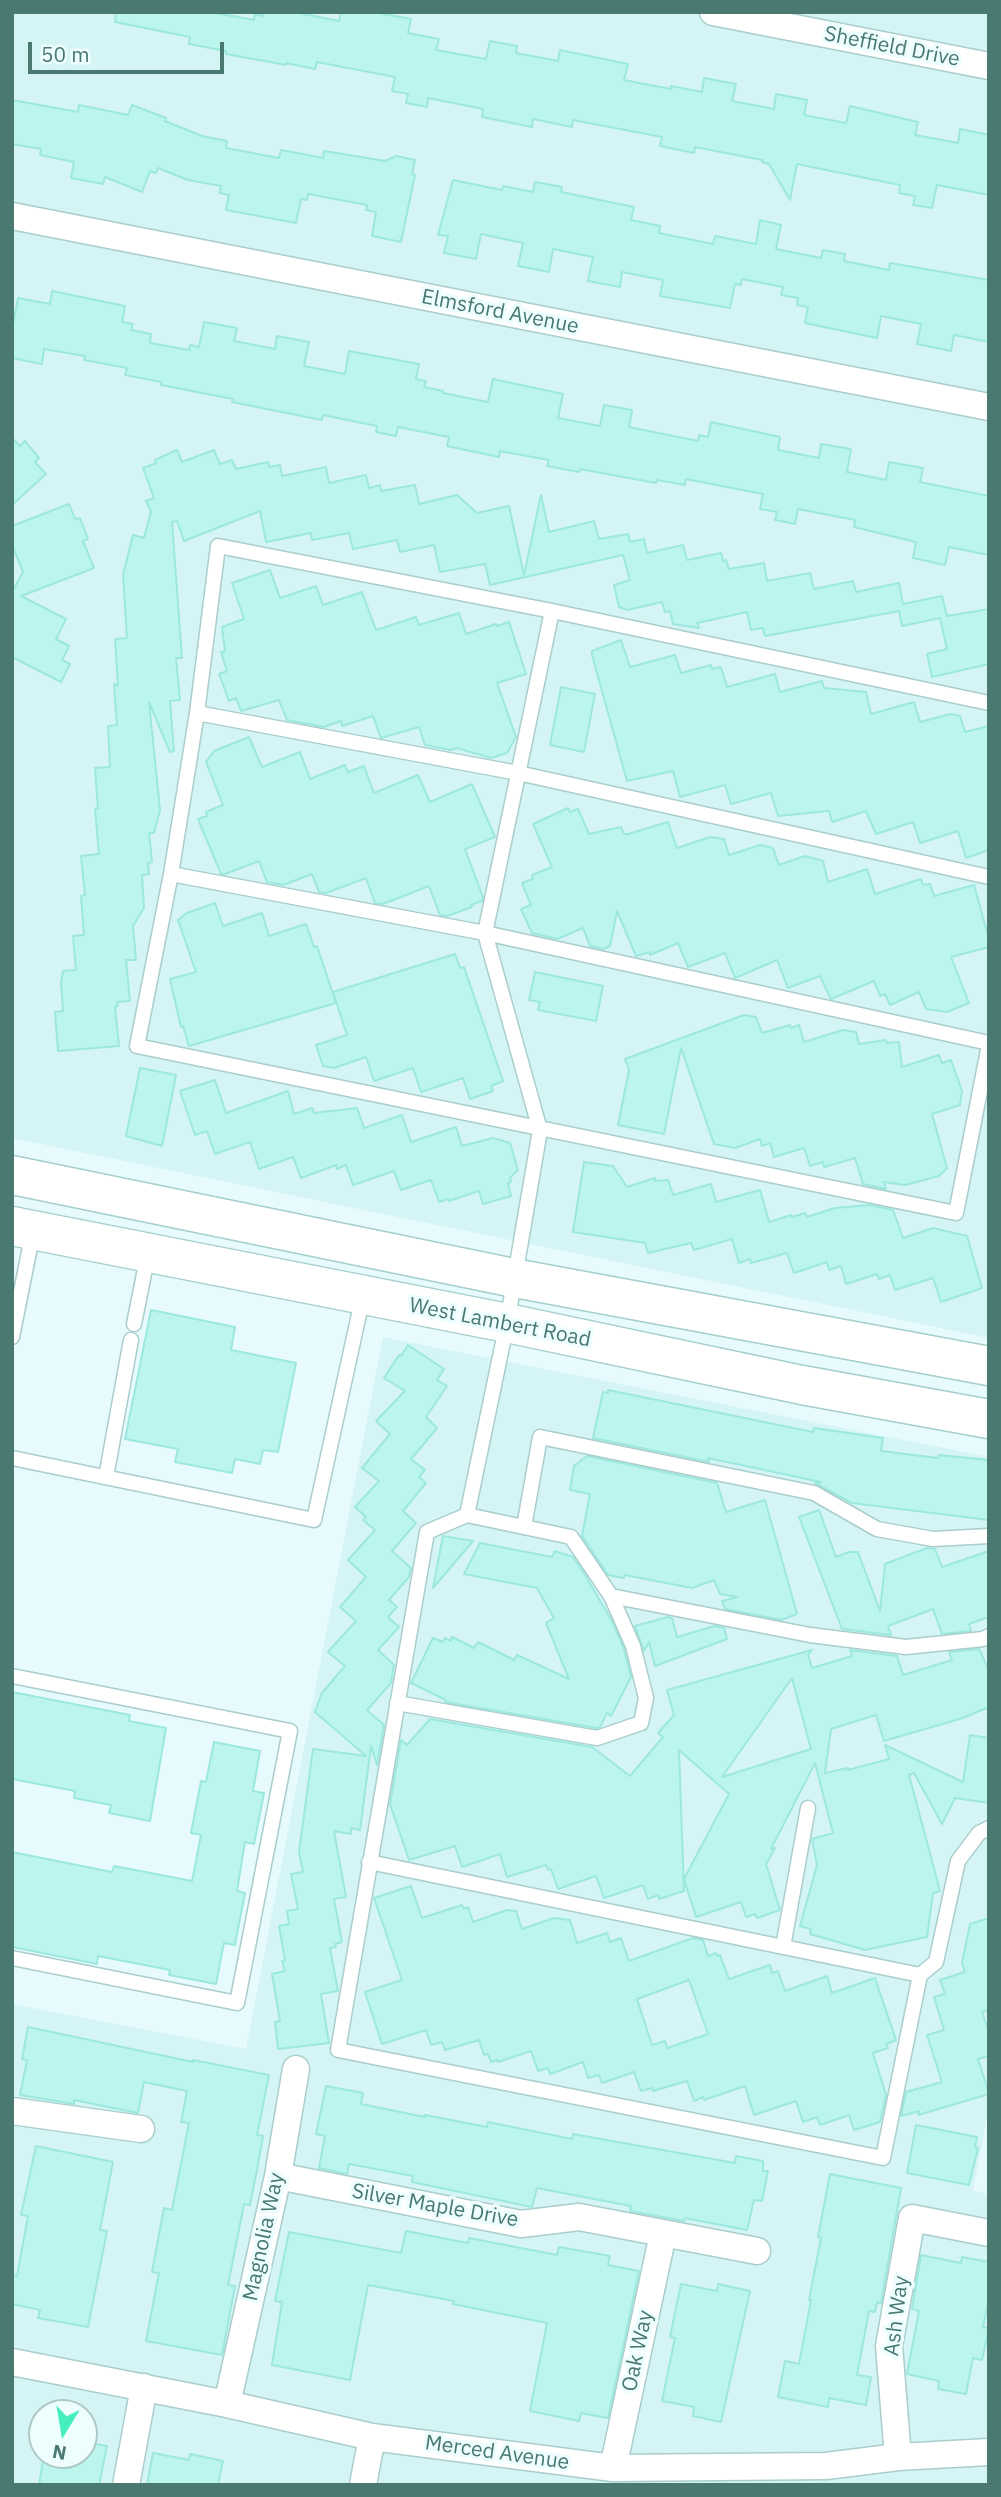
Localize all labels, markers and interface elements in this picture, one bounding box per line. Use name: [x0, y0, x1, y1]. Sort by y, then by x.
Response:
street label: Sheffield Drive: [822, 22, 962, 72]
scale bar: [32, 28, 228, 72]
text: 50 m: [41, 40, 90, 68]
street label: Elmsford Avenue: [419, 284, 581, 340]
street label: West Lambert Road: [407, 1293, 593, 1353]
street label: Magnolia Way: [238, 2171, 290, 2303]
street label: Silver Maple Drive: [350, 2179, 520, 2233]
street label: Ash Way: [880, 2274, 914, 2358]
street label: Oak Way: [617, 2308, 659, 2394]
north arrow: [28, 2399, 98, 2469]
street label: Merced Avenue: [423, 2430, 571, 2476]
text: N: [50, 2440, 68, 2466]

